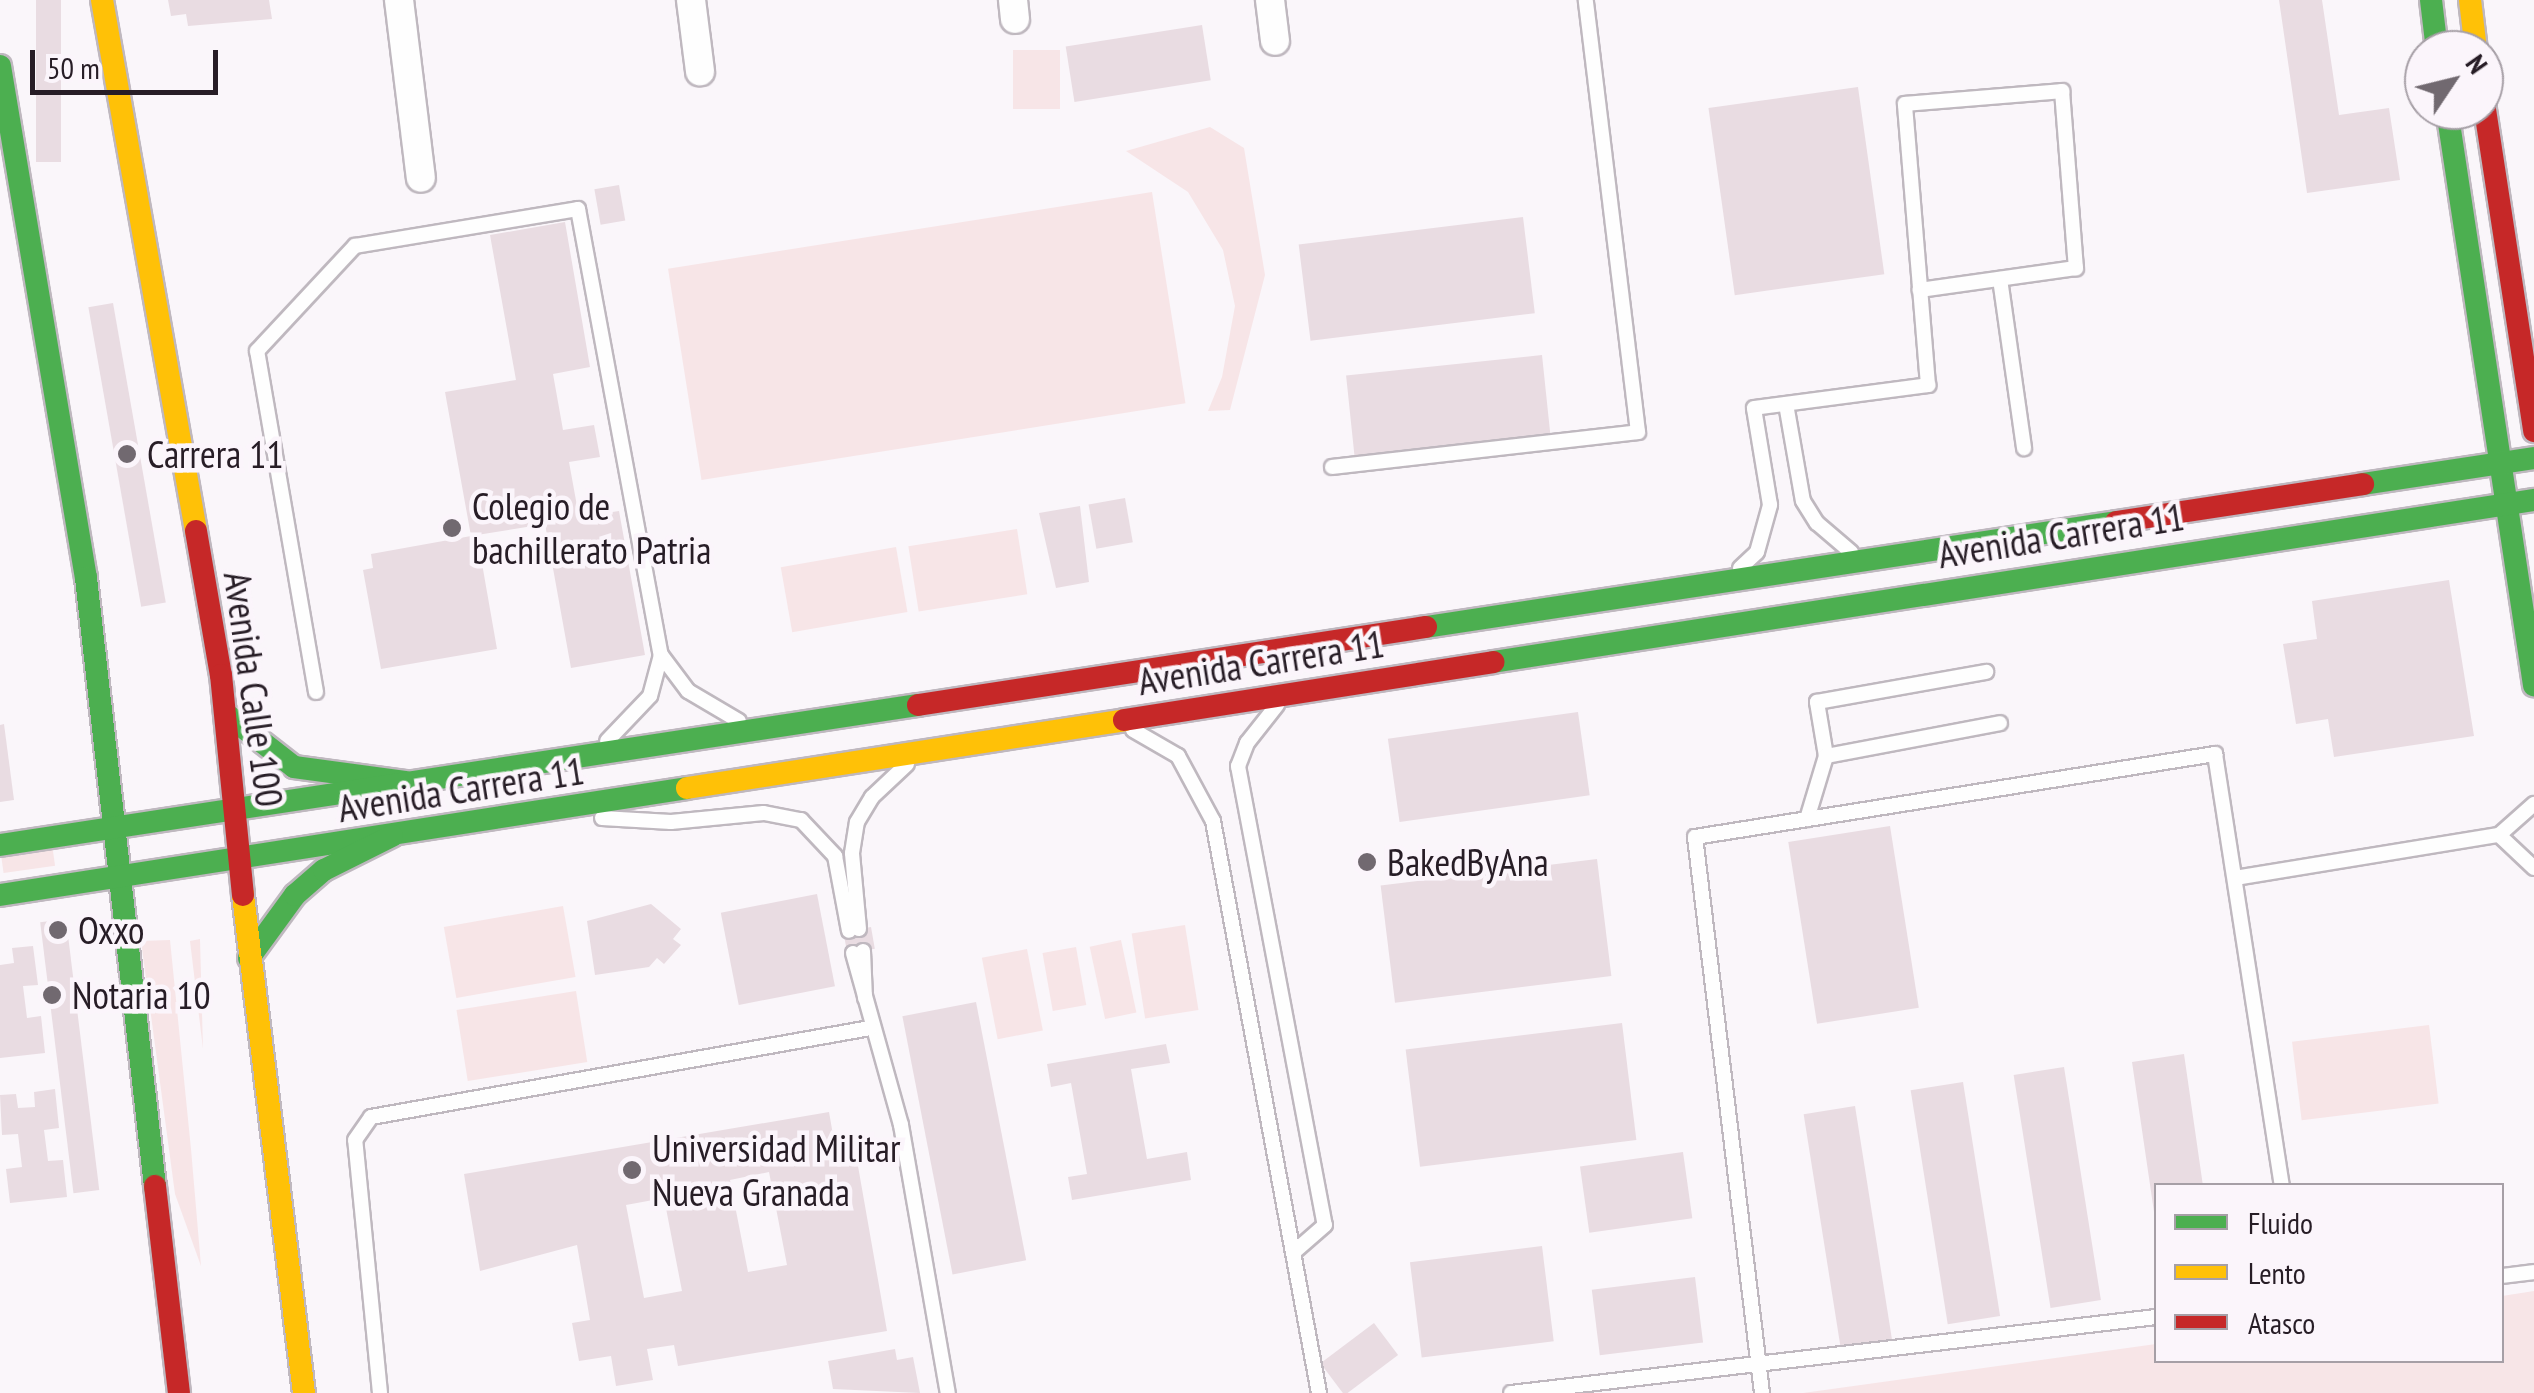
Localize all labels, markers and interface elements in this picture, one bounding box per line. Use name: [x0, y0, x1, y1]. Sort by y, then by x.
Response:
scale bar: [35, 30, 222, 92]
north arrow: [2404, 30, 2504, 130]
text: N: [2458, 47, 2497, 80]
text: 50 m: [47, 48, 100, 87]
place label: Carrera 11: [147, 431, 283, 477]
marker: Carrera 11: [116, 443, 138, 465]
place label: Colegio de bachillerato Patria: [472, 483, 711, 572]
street label: Avenida Carrera 11: [1935, 493, 2187, 577]
marker: Colegio de bachillerato Patria: [441, 517, 463, 539]
street label: Avenida Calle 100: [215, 569, 293, 809]
street label: Avenida Carrera 11: [1135, 620, 1387, 704]
street label: Avenida Carrera 11: [335, 747, 587, 831]
place label: BakedByAna: [1387, 839, 1549, 885]
marker: BakedByAna: [1356, 851, 1378, 873]
place label: Oxxo: [78, 907, 144, 953]
marker: Oxxo: [47, 919, 69, 941]
place label: Notaria 10: [72, 972, 211, 1018]
marker: Notaria 10: [41, 984, 63, 1006]
place label: Universidad Militar Nueva Granada: [652, 1125, 900, 1214]
marker: Universidad Militar Nueva Granada: [621, 1159, 643, 1181]
legend: [2154, 1183, 2504, 1363]
text: Fluido: [2248, 1203, 2313, 1242]
text: Lento: [2248, 1253, 2306, 1292]
text: Atasco: [2248, 1303, 2315, 1342]

